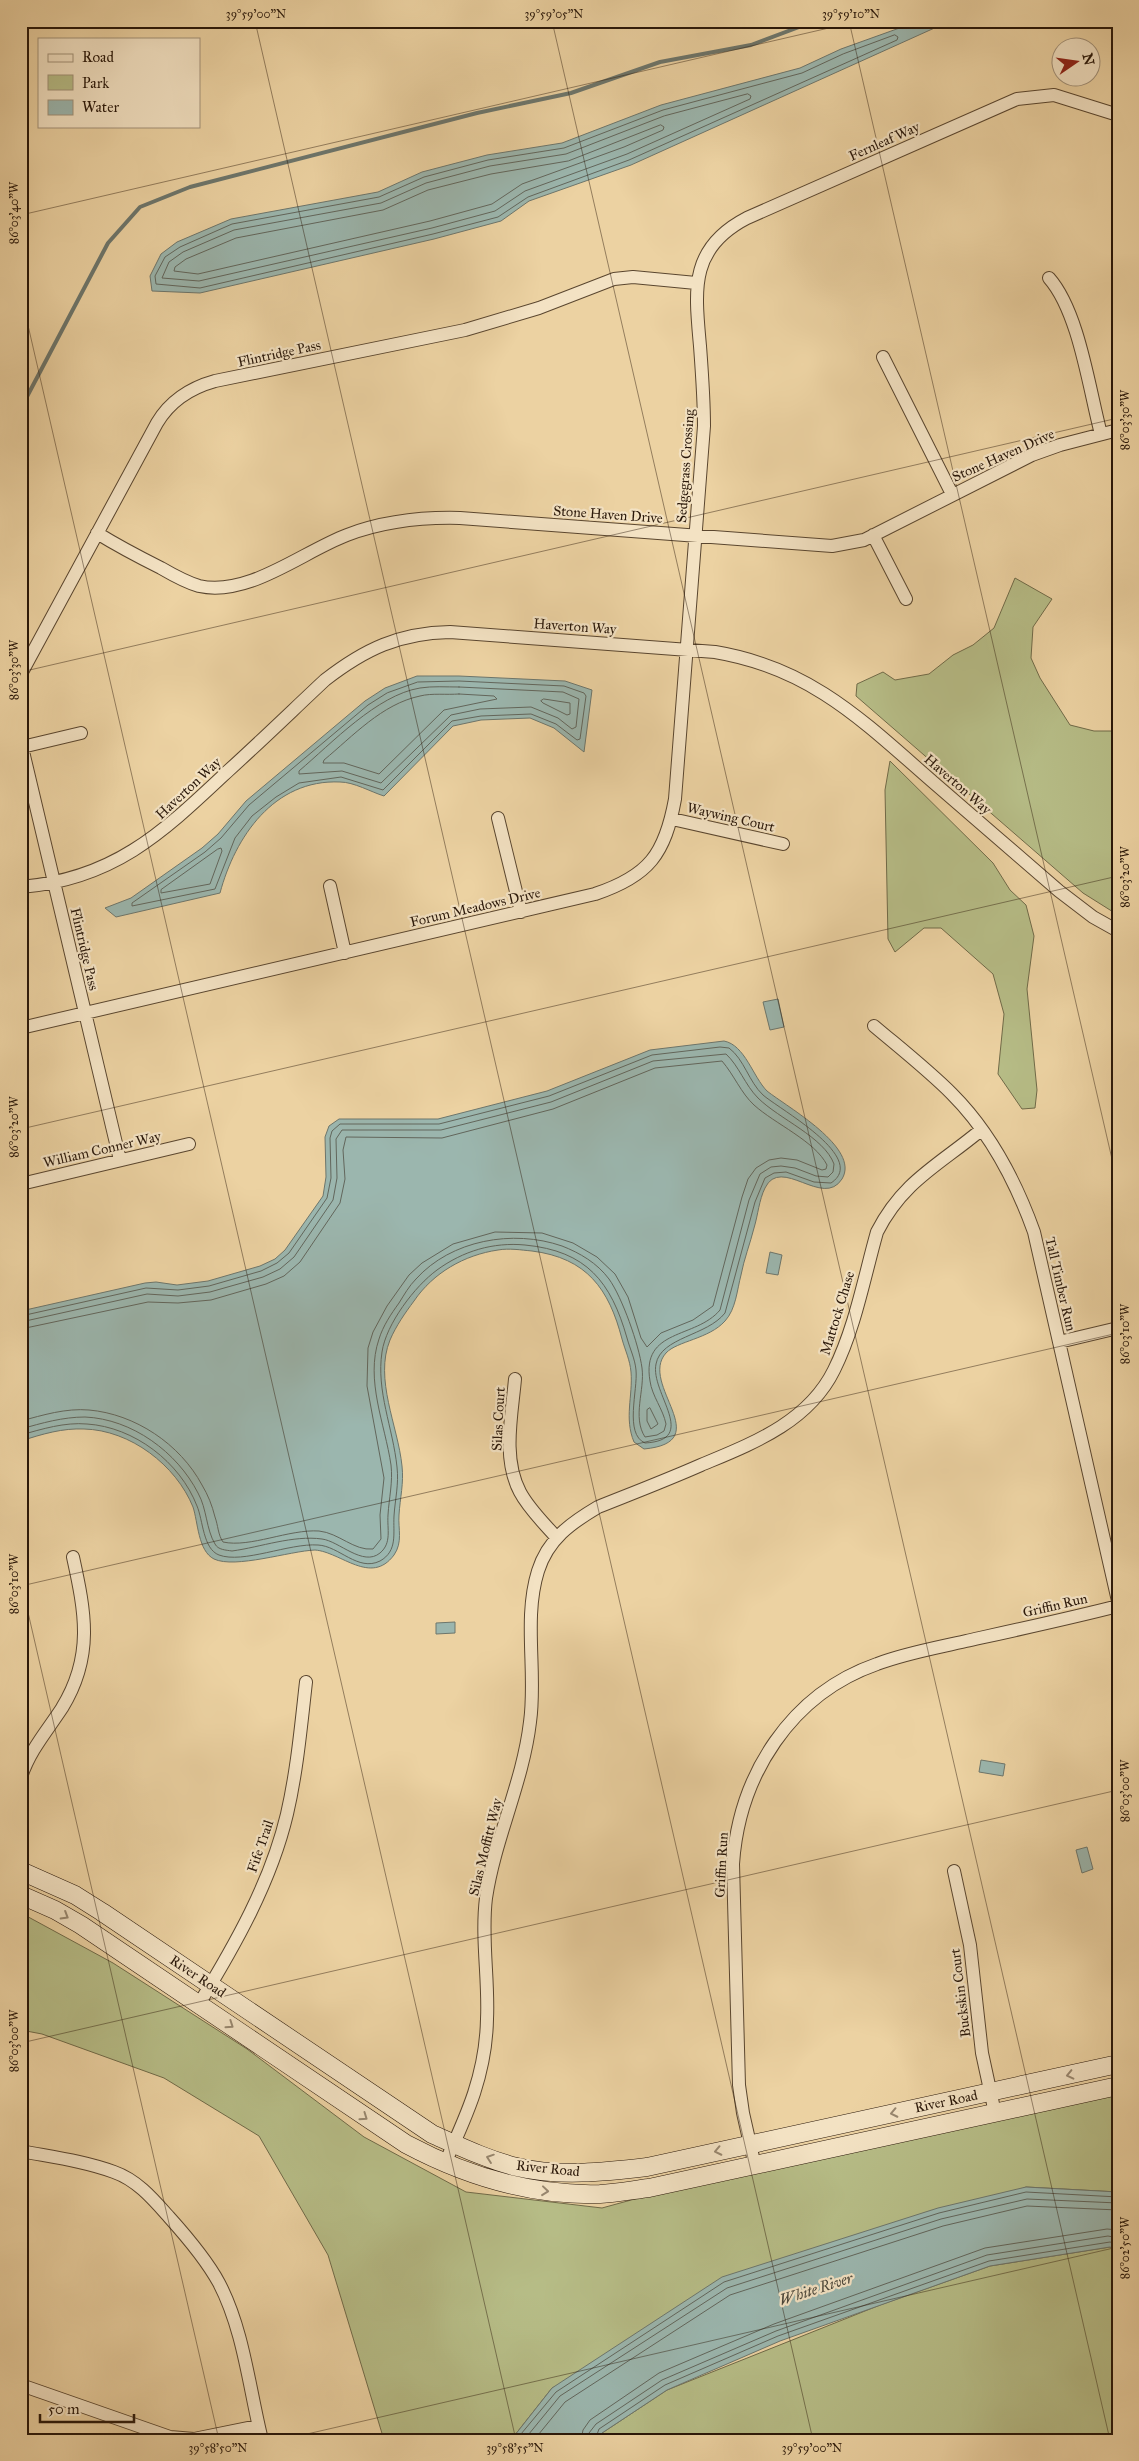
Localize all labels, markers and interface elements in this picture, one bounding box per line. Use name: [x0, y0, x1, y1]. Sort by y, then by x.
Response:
text: 39°59'00"N: [226, 7, 286, 21]
text: 39°59'05"N: [525, 7, 583, 21]
text: 39°59'10"N: [822, 7, 880, 21]
legend: [38, 38, 200, 128]
north arrow: [1052, 38, 1102, 88]
text: Road: [82, 48, 114, 66]
text: N: [1079, 51, 1098, 67]
text: Park: [82, 74, 109, 92]
text: Water: [82, 98, 119, 116]
street label: Fernleaf Way: [846, 118, 923, 165]
text: 86°03'40"W: [7, 181, 21, 244]
street label: Flintridge Pass: [236, 336, 322, 371]
text: 86°03'30"W: [1118, 389, 1132, 450]
street label: Sedgegrass Crossing: [673, 408, 698, 524]
street label: Stone Haven Drive: [950, 425, 1057, 486]
street label: Stone Haven Drive: [553, 502, 664, 527]
street label: Haverton Way: [533, 615, 617, 638]
text: 86°03'30"W: [7, 639, 21, 700]
street label: Haverton Way: [921, 751, 995, 818]
street label: Haverton Way: [152, 753, 225, 823]
street label: Waywing Court: [685, 799, 776, 836]
text: 86°03'20"W: [1118, 846, 1132, 908]
street label: Forum Meadows Drive: [408, 884, 542, 931]
street label: Flintridge Pass: [67, 906, 102, 992]
text: 86°03'20"W: [7, 1096, 21, 1158]
street label: William Conner Way: [42, 1128, 163, 1171]
street label: Tall Timber Run: [1041, 1235, 1080, 1333]
street label: Mattock Chase: [817, 1269, 858, 1357]
text: 86°03'10"W: [1118, 1303, 1132, 1364]
street label: Silas Court: [488, 1387, 509, 1451]
text: 86°03'10"W: [7, 1553, 21, 1614]
street label: Griffin Run: [1021, 1590, 1089, 1621]
text: 86°03'00"W: [1118, 1759, 1132, 1822]
street label: Silas Moffitt Way: [465, 1796, 506, 1898]
street label: Fife Trail: [244, 1817, 277, 1875]
street label: Griffin Run: [711, 1831, 732, 1898]
one-way arrow: [60, 1909, 69, 1919]
street label: Buckskin Court: [947, 1947, 974, 2038]
street label: River Road: [166, 1951, 229, 2001]
text: 86°03'00"W: [7, 2009, 21, 2072]
one-way arrow: [224, 2019, 234, 2028]
one-way arrow: [1066, 2069, 1075, 2080]
street label: River Road: [913, 2087, 979, 2116]
one-way arrow: [890, 2107, 899, 2117]
one-way arrow: [358, 2111, 368, 2120]
one-way arrow: [714, 2145, 723, 2156]
one-way arrow: [486, 2154, 494, 2164]
street label: River Road: [515, 2157, 581, 2180]
one-way arrow: [541, 2185, 549, 2196]
text: 86°02'50"W: [1118, 2216, 1132, 2279]
water label: White River: [777, 2268, 856, 2309]
scale bar: [40, 2391, 134, 2423]
text: 50 m: [48, 2400, 80, 2418]
text: 39°58'50"N: [189, 2441, 247, 2455]
text: 39°58'55"N: [486, 2441, 544, 2455]
text: 39°59'00"N: [782, 2441, 842, 2455]

